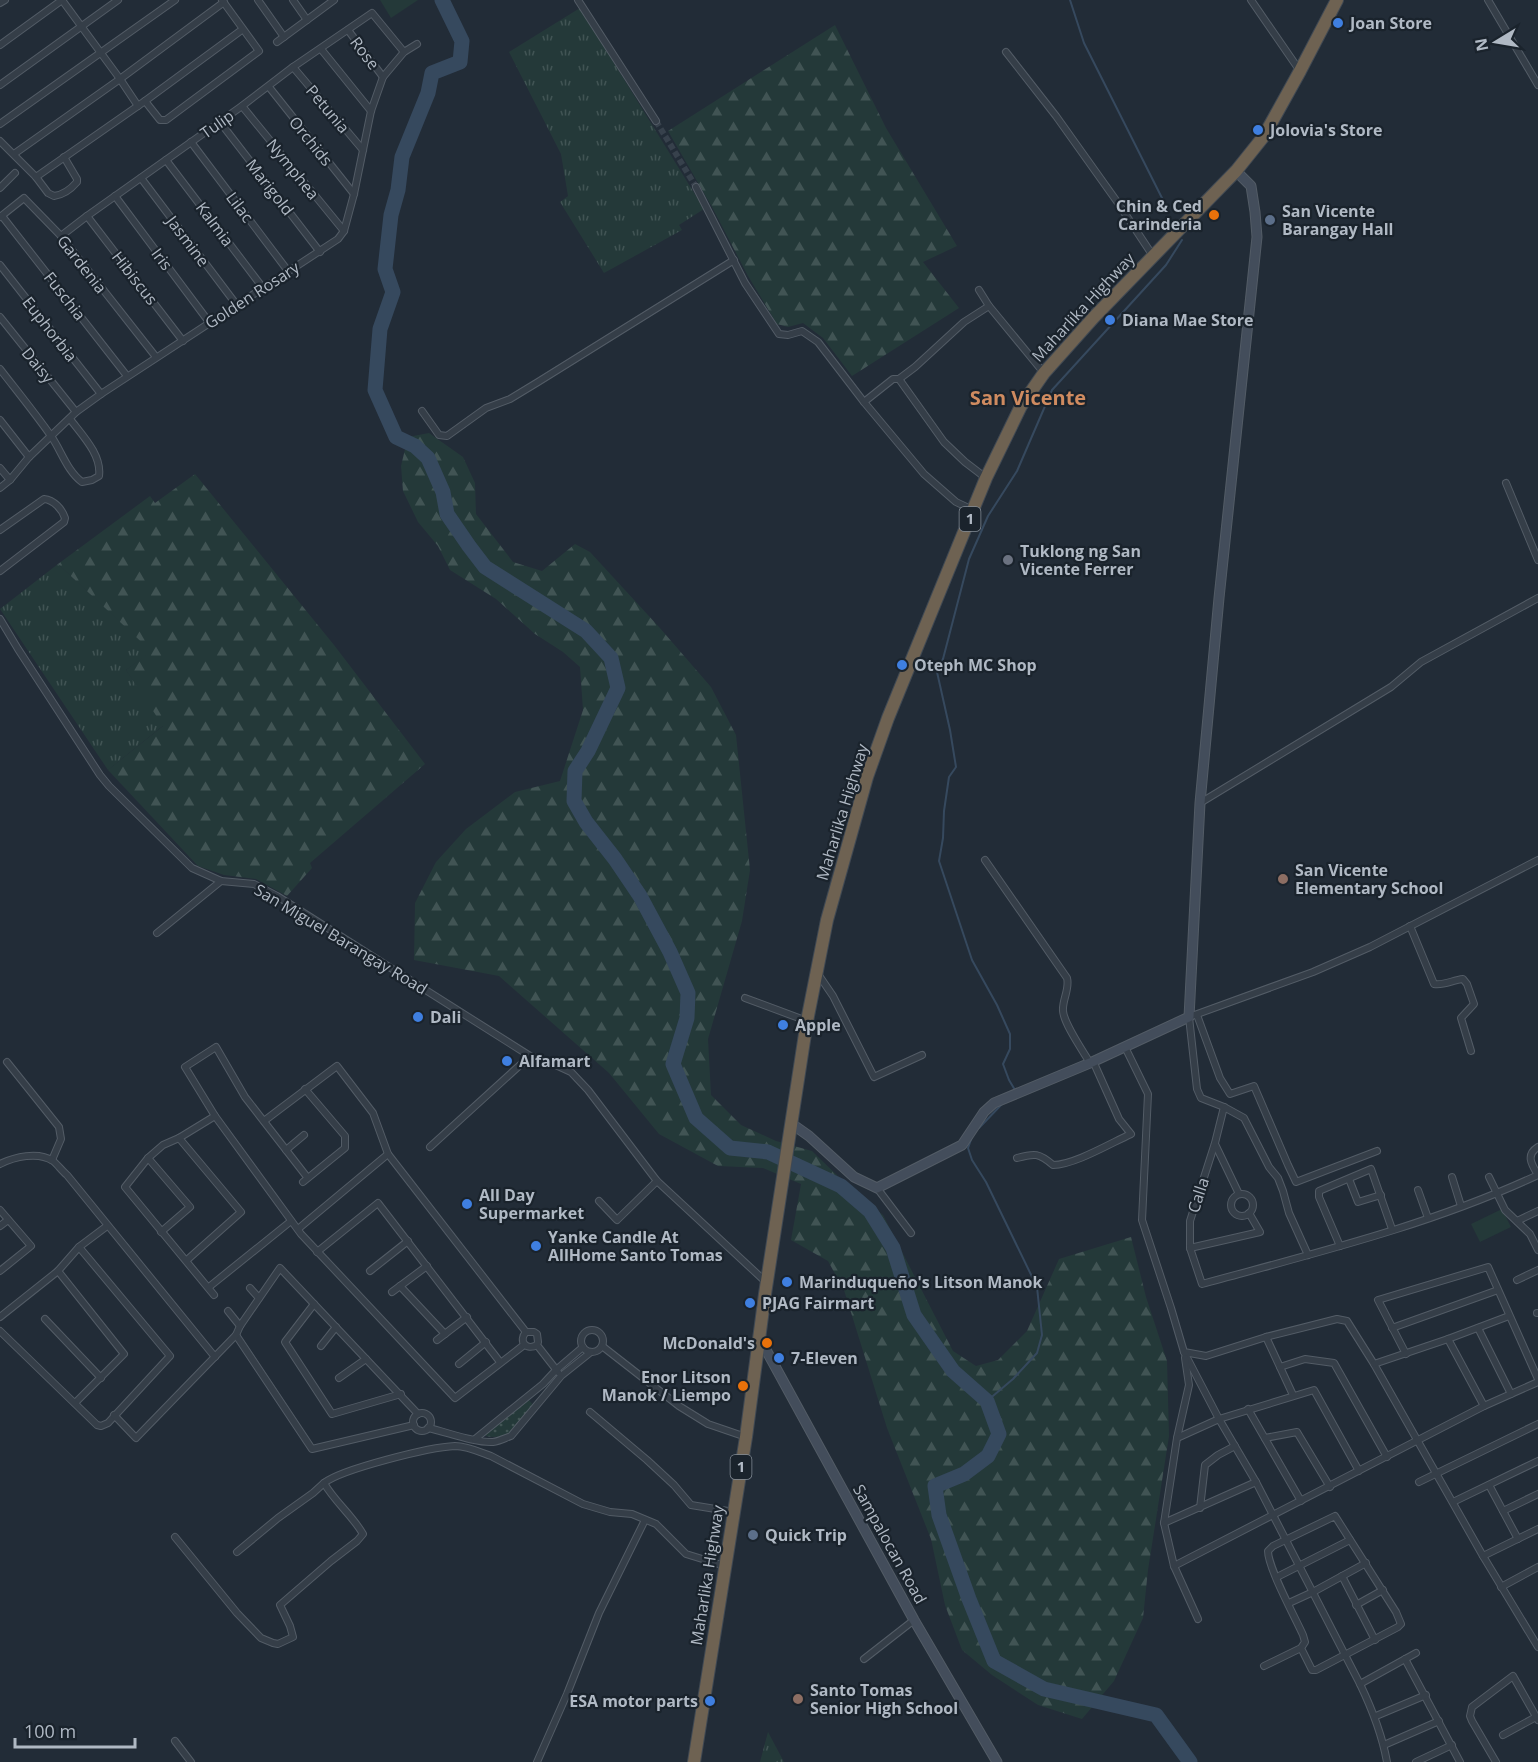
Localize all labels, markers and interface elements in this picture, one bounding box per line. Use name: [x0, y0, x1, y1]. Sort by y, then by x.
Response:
place label: Joan Store: [1348, 12, 1432, 34]
north arrow: [1466, 12, 1526, 72]
marker: Joan Store: [1331, 16, 1345, 30]
street label: Rose: [345, 32, 385, 74]
text: N: [1469, 36, 1493, 53]
street label: Petunia: [301, 80, 355, 138]
street label: Tulip: [196, 105, 238, 143]
street label: Orchids: [284, 112, 338, 170]
place label: Jolovia's Store: [1268, 119, 1382, 141]
marker: Jolovia's Store: [1251, 123, 1265, 137]
street label: Nymphea: [262, 134, 324, 204]
street label: Marigold: [241, 154, 299, 220]
street label: Lilac: [221, 187, 259, 227]
place label: Chin & Ced Carinderia: [1116, 195, 1202, 235]
street label: Kalmia: [191, 197, 239, 251]
place label: San Vicente Barangay Hall: [1282, 200, 1394, 240]
marker: Chin & Ced Carinderia: [1207, 208, 1221, 222]
street label: Jasmine: [160, 209, 214, 271]
marker: San Vicente Barangay Hall: [1263, 213, 1277, 227]
street label: Gardenia: [52, 230, 112, 298]
street label: Iris: [146, 243, 178, 275]
street label: Hibiscus: [107, 247, 163, 309]
street label: Maharlika Highway: [1027, 247, 1140, 366]
street label: Golden Rosary: [200, 256, 304, 334]
street label: Fuschia: [39, 267, 91, 325]
street label: Euphorbia: [18, 292, 82, 366]
place label: Diana Mae Store: [1122, 309, 1253, 331]
marker: Diana Mae Store: [1103, 313, 1117, 327]
street label: Daisy: [17, 342, 60, 388]
district label: San Vicente: [970, 384, 1086, 411]
road number: 1: [960, 507, 980, 531]
place label: Tuklong ng San Vicente Ferrer: [1020, 540, 1141, 580]
marker: Tuklong ng San Vicente Ferrer: [1001, 553, 1015, 567]
place label: Oteph MC Shop: [914, 654, 1037, 676]
marker: Oteph MC Shop: [895, 658, 909, 672]
street label: Maharlika Highway: [811, 740, 874, 883]
place label: San Vicente Elementary School: [1295, 859, 1443, 899]
marker: San Vicente Elementary School: [1276, 872, 1290, 886]
street label: San Miguel Barangay Road: [250, 879, 432, 999]
place label: Dali: [430, 1006, 461, 1028]
marker: Dali: [411, 1010, 425, 1024]
place label: Apple: [795, 1014, 841, 1036]
marker: Apple: [776, 1018, 790, 1032]
place label: Alfamart: [519, 1050, 590, 1072]
marker: Alfamart: [500, 1054, 514, 1068]
street label: Calla: [1182, 1175, 1214, 1215]
place label: All Day Supermarket: [479, 1184, 584, 1224]
marker: All Day Supermarket: [460, 1197, 474, 1211]
place label: Yanke Candle At AllHome Santo Tomas: [548, 1226, 723, 1266]
marker: Yanke Candle At AllHome Santo Tomas: [529, 1239, 543, 1253]
place label: Marinduqueño's Litson Manok: [799, 1271, 1043, 1293]
marker: Marinduqueño's Litson Manok: [780, 1275, 794, 1289]
place label: PJAG Fairmart: [762, 1292, 874, 1314]
marker: PJAG Fairmart: [743, 1296, 757, 1310]
place label: McDonald's: [663, 1332, 755, 1354]
marker: McDonald's: [760, 1336, 774, 1350]
place label: 7-Eleven: [791, 1347, 858, 1369]
marker: 7-Eleven: [772, 1351, 786, 1365]
place label: Enor Litson Manok / Liempo: [602, 1366, 731, 1406]
marker: Enor Litson Manok / Liempo: [736, 1379, 750, 1393]
road number: 1: [730, 1455, 752, 1479]
street label: Sampalocan Road: [848, 1480, 932, 1608]
street label: Maharlika Highway: [685, 1502, 729, 1647]
place label: Quick Trip: [765, 1524, 847, 1546]
marker: Quick Trip: [746, 1528, 760, 1542]
place label: Santo Tomas Senior High School: [810, 1679, 958, 1719]
place label: ESA motor parts: [569, 1690, 698, 1712]
marker: Santo Tomas Senior High School: [791, 1692, 805, 1706]
marker: ESA motor parts: [703, 1694, 717, 1708]
scale bar: [15, 1711, 135, 1749]
text: 100 m: [24, 1719, 76, 1743]

